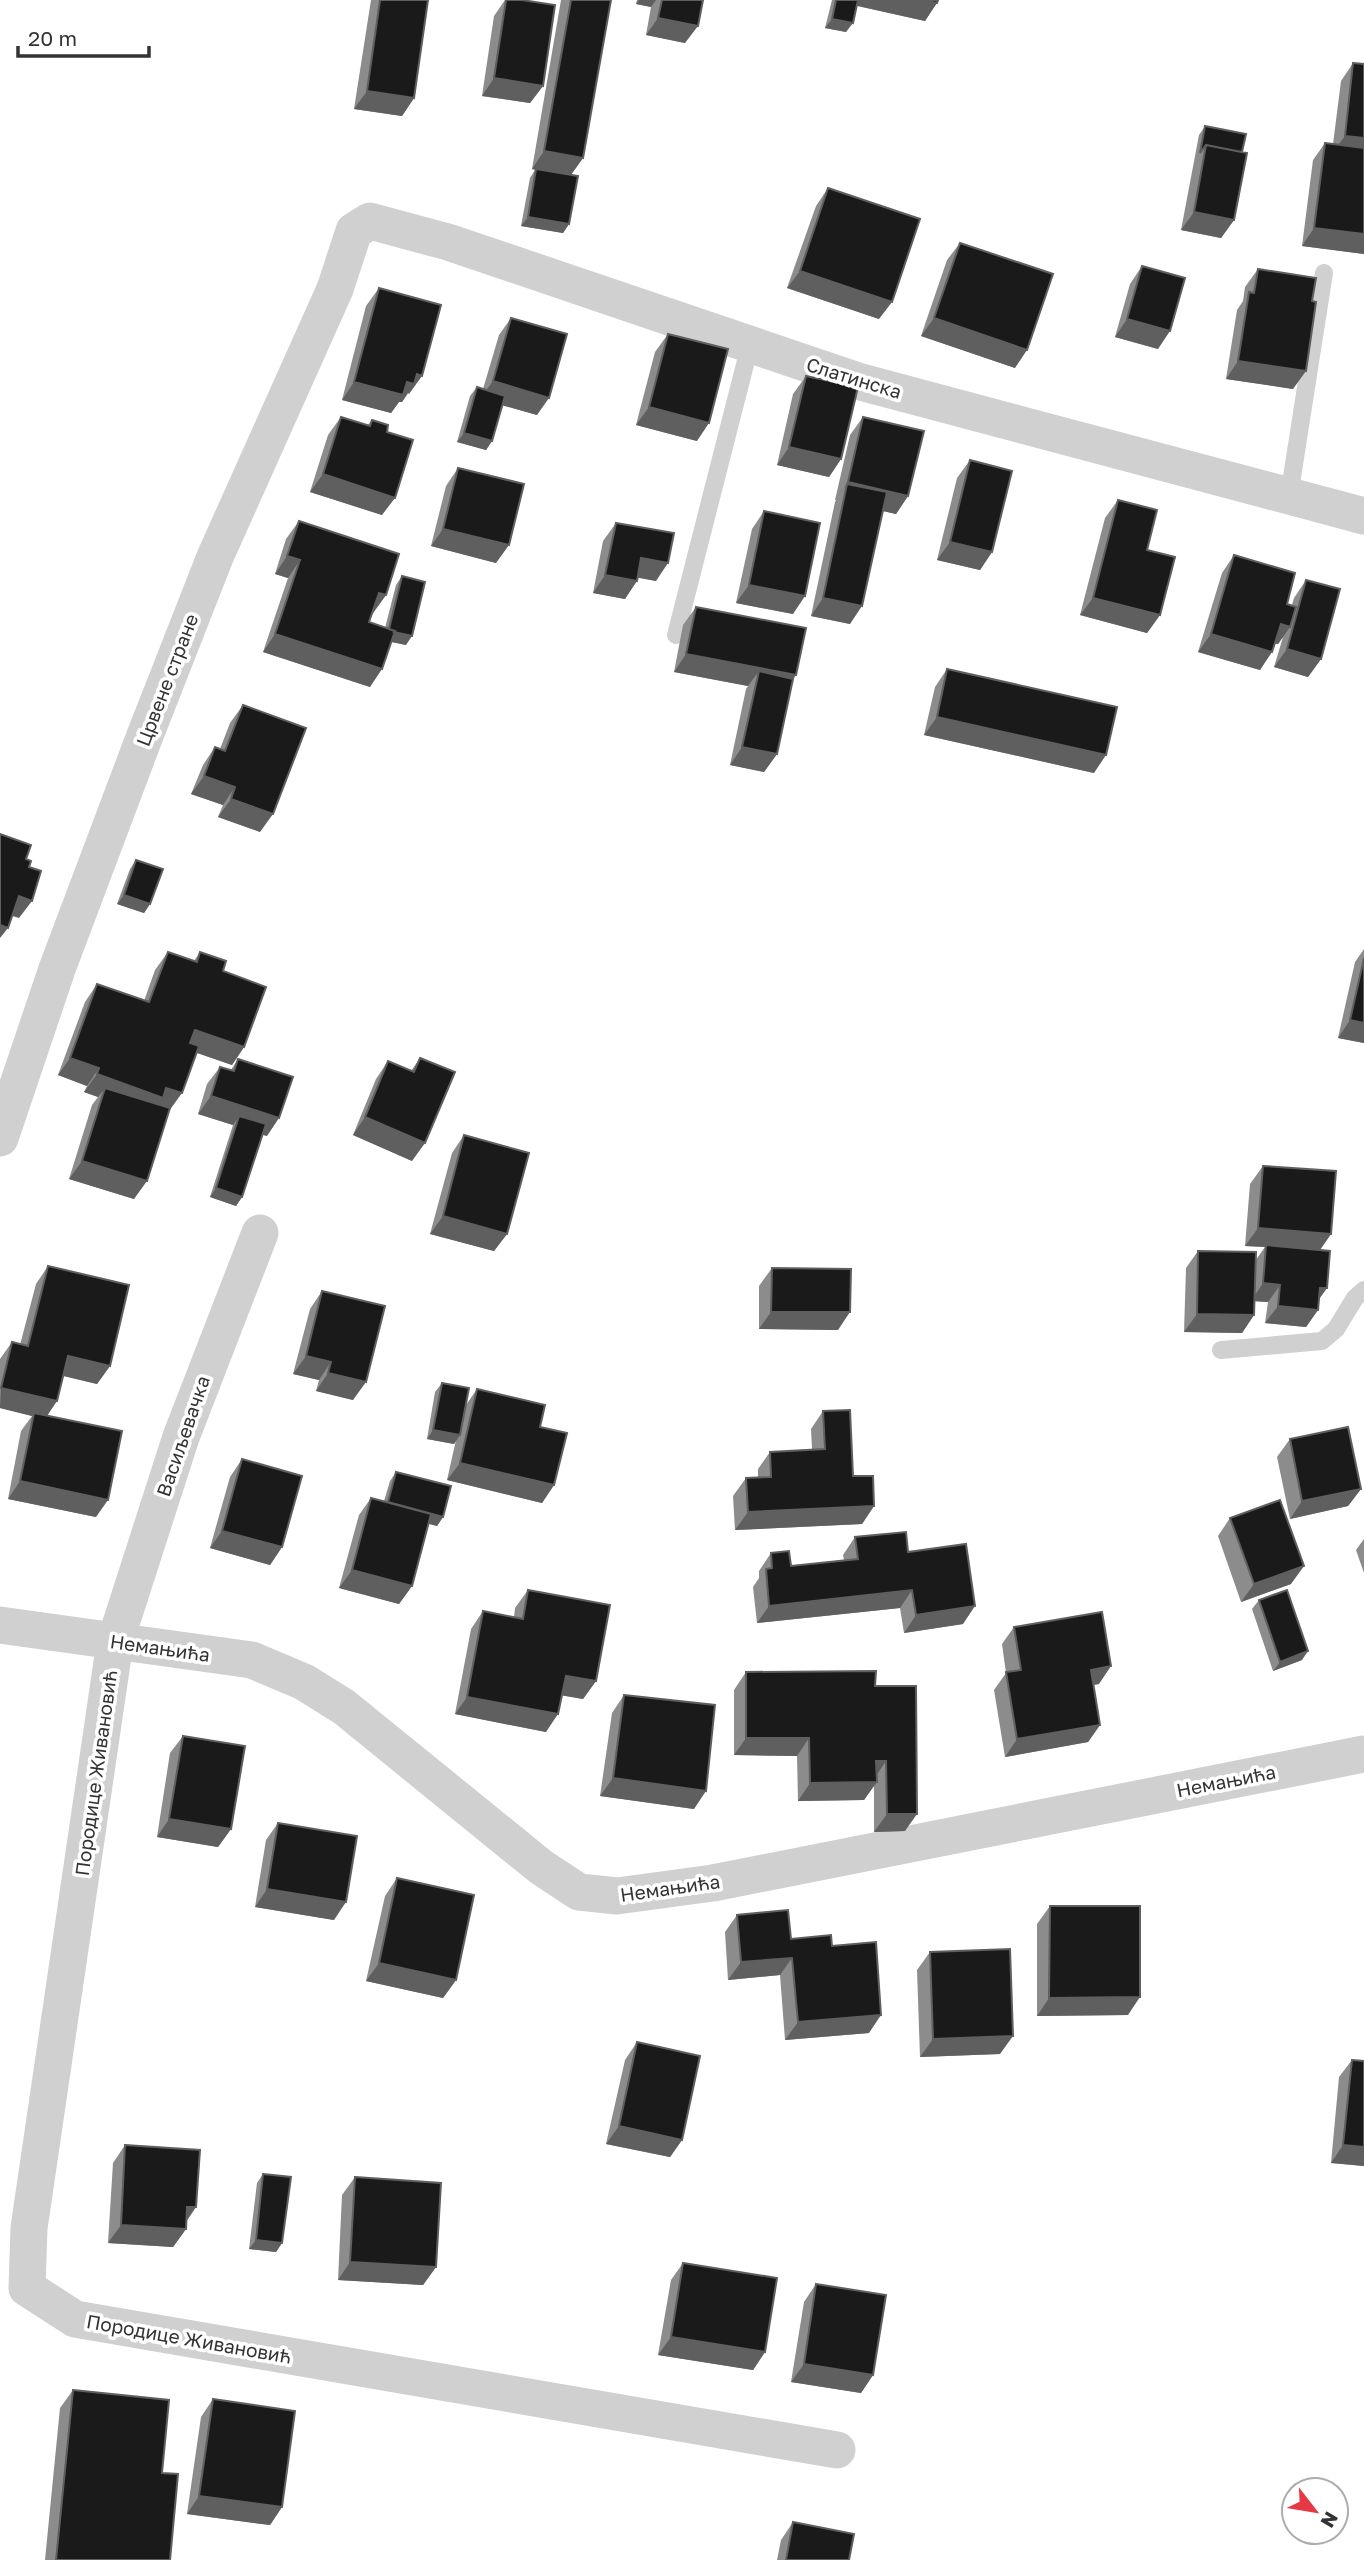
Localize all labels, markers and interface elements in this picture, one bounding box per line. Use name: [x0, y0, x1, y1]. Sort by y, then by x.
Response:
scale bar: [18, 14, 149, 58]
text: 20 m: [28, 25, 77, 51]
street label: Слатинска: [804, 352, 905, 403]
street label: Црвене стране: [131, 610, 202, 749]
street label: Васиљевачка: [151, 1372, 214, 1499]
street label: Немањића: [109, 1629, 211, 1666]
street label: Породице Живановић: [70, 1669, 121, 1877]
street label: Немањића: [1174, 1760, 1277, 1801]
street label: Немањића: [619, 1869, 721, 1906]
street label: Породице Живановић: [85, 2309, 293, 2368]
north arrow: [1280, 2476, 1350, 2546]
text: N: [1316, 2508, 1344, 2532]

